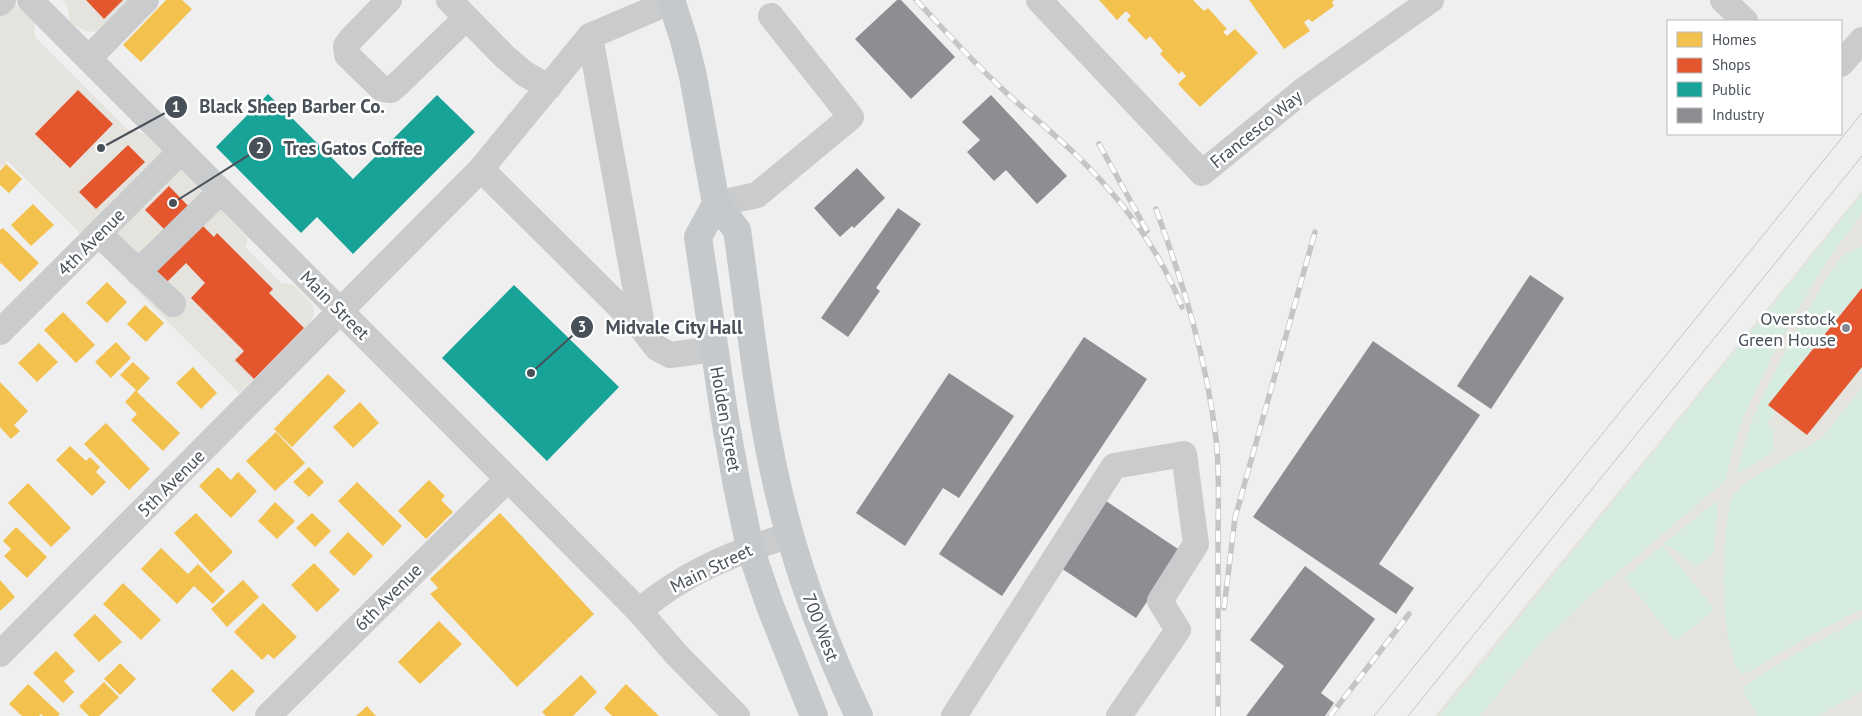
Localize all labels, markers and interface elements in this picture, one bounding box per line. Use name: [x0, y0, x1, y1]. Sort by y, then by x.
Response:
legend: [1667, 20, 1842, 135]
text: Homes: [1712, 30, 1756, 49]
text: Shops: [1712, 55, 1751, 74]
text: Public: [1712, 80, 1751, 99]
street label: Francesco Way: [1205, 84, 1307, 173]
callout: Black Sheep Barber Co.: [163, 90, 395, 124]
text: Black Sheep Barber Co.: [199, 94, 385, 118]
text: 1: [172, 97, 180, 116]
text: Industry: [1712, 105, 1764, 124]
callout: Tres Gatos Coffee: [248, 131, 433, 165]
text: Tres Gatos Coffee: [283, 136, 423, 160]
text: 2: [256, 138, 264, 157]
street label: 4th Avenue: [52, 203, 130, 281]
street label: Main Street: [296, 266, 374, 344]
place label: Overstock Green House: [1738, 307, 1836, 351]
callout: Midvale City Hall: [570, 310, 753, 344]
text: Midvale City Hall: [606, 315, 743, 339]
text: 3: [578, 317, 586, 336]
marker: Overstock Green House: [1840, 322, 1852, 334]
street label: Holden Street: [705, 365, 747, 473]
street label: 5th Avenue: [132, 444, 210, 522]
street label: Main Street: [666, 538, 756, 598]
street label: 6th Avenue: [349, 558, 427, 636]
street label: 700 West: [798, 590, 844, 664]

